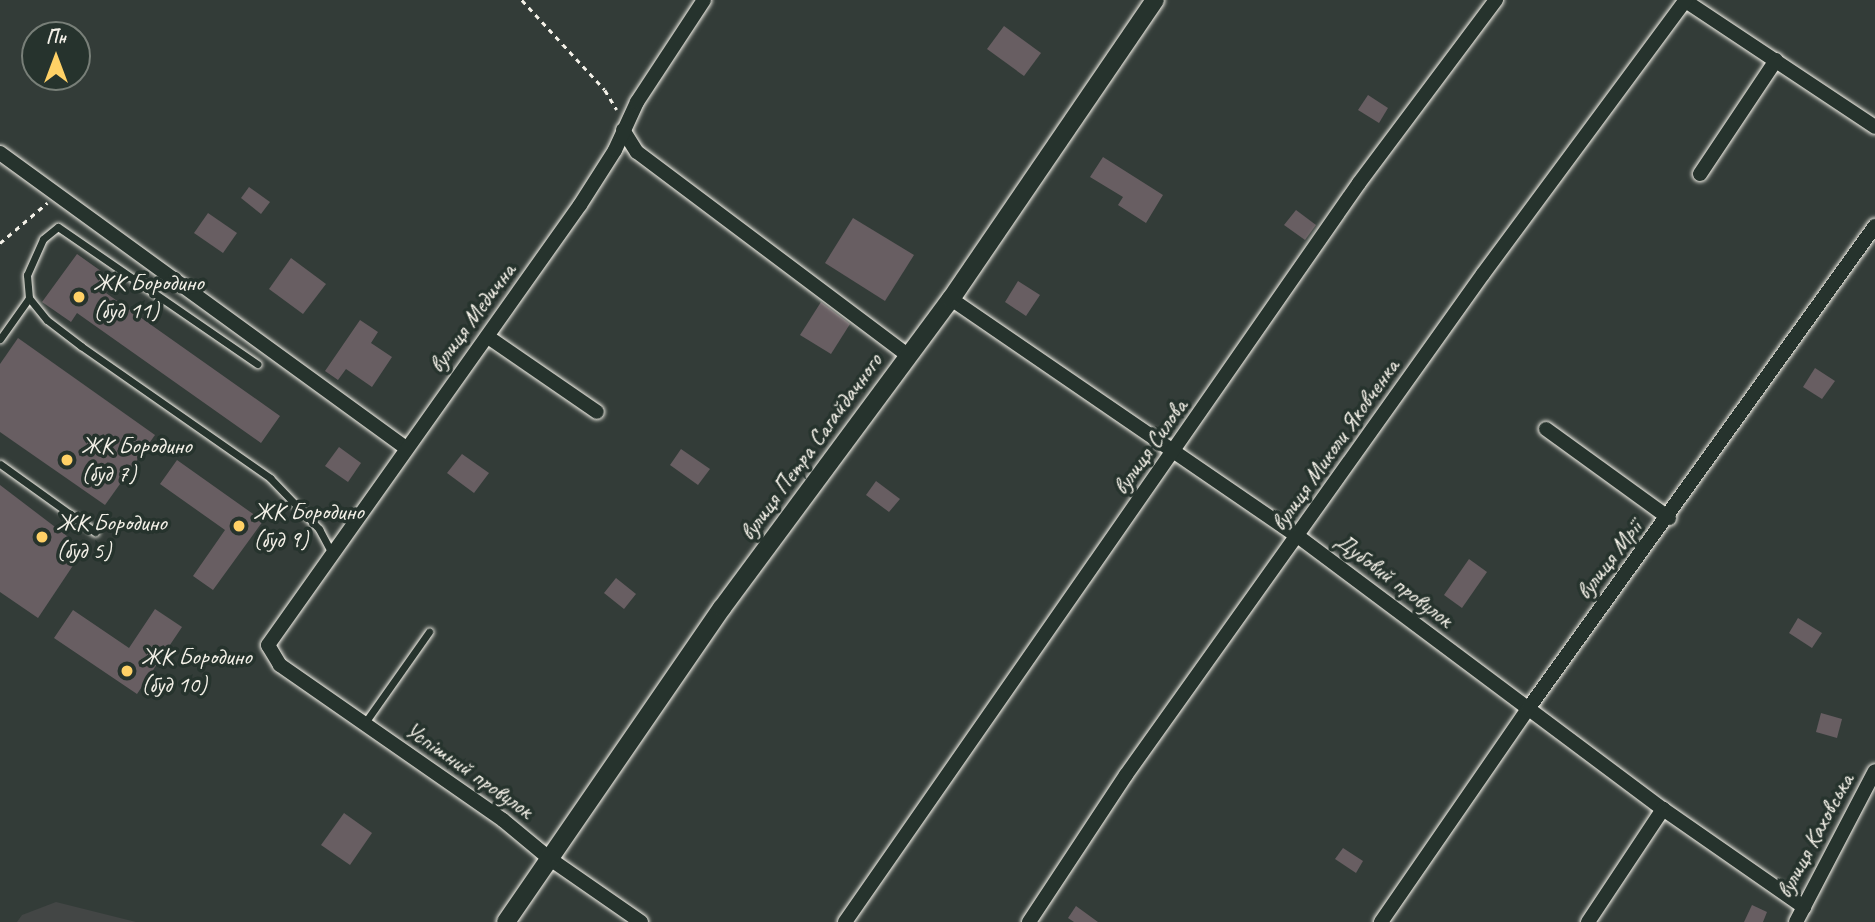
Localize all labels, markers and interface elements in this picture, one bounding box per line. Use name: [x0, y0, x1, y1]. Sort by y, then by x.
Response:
north arrow: [21, 21, 91, 91]
text: Пн: [46, 25, 66, 49]
street label: вулиця Медична: [422, 257, 522, 379]
place label: ЖК Бородино (буд 11): [93, 269, 203, 325]
marker: ЖК Бородино (буд 11): [71, 289, 87, 305]
street label: вулиця Петра Сагайдачного: [733, 348, 889, 546]
street label: вулиця Миколи Яковченка: [1265, 354, 1405, 536]
street label: вулиця Силова: [1106, 393, 1194, 501]
place label: ЖК Бородино (буд 7): [81, 432, 191, 488]
marker: ЖК Бородино (буд 7): [59, 452, 75, 468]
place label: ЖК Бородино (буд 9): [253, 498, 363, 554]
place label: ЖК Бородино (буд 5): [56, 509, 166, 565]
street label: вулиця Мрії: [1570, 515, 1648, 605]
marker: ЖК Бородино (буд 9): [231, 518, 247, 534]
street label: Дубовий провулок: [1329, 526, 1459, 634]
marker: ЖК Бородино (буд 5): [34, 529, 50, 545]
place label: ЖК Бородино (буд 10): [141, 643, 251, 699]
marker: ЖК Бородино (буд 10): [119, 663, 135, 679]
street label: Успішний провулок: [399, 715, 539, 825]
street label: вулиця Каховська: [1770, 769, 1860, 903]

